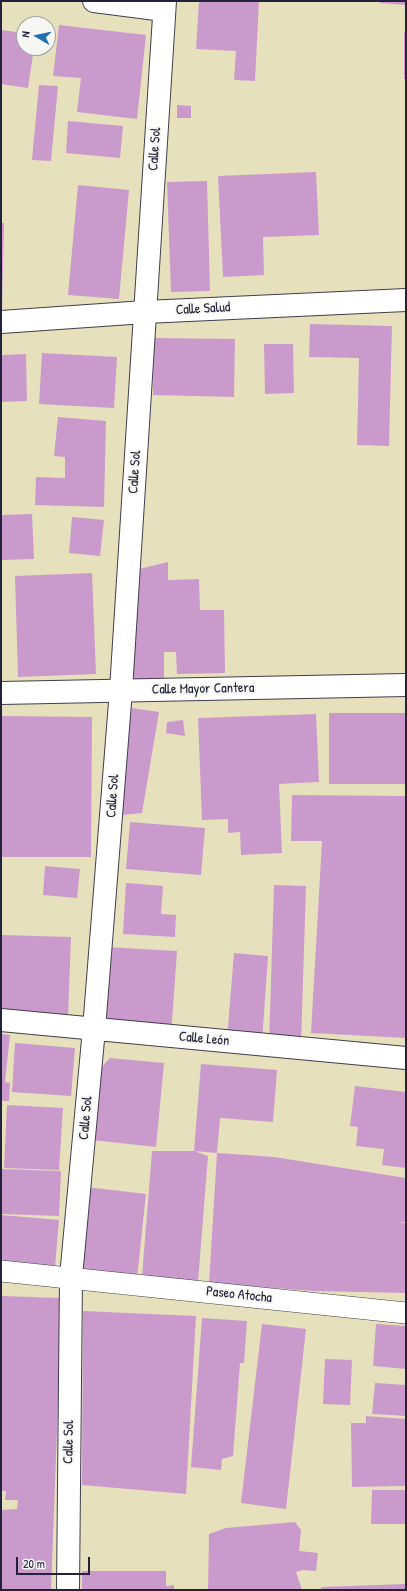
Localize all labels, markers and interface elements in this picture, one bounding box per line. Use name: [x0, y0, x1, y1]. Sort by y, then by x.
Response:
north arrow: [16, 16, 56, 56]
text: N: [18, 30, 33, 38]
street label: Calle Sol: [145, 127, 165, 171]
street label: Calle Salud: [175, 299, 231, 319]
street label: Calle Sol: [125, 450, 145, 494]
street label: Calle Mayor Cantera: [151, 680, 255, 698]
street label: Calle Sol: [103, 774, 123, 818]
street label: Calle León: [178, 1028, 230, 1050]
street label: Calle Sol: [76, 1095, 96, 1141]
street label: Paseo Atocha: [205, 1283, 273, 1307]
street label: Calle Sol: [60, 1420, 78, 1464]
scale bar: [18, 1549, 92, 1575]
text: 20 m: [23, 1555, 45, 1572]

